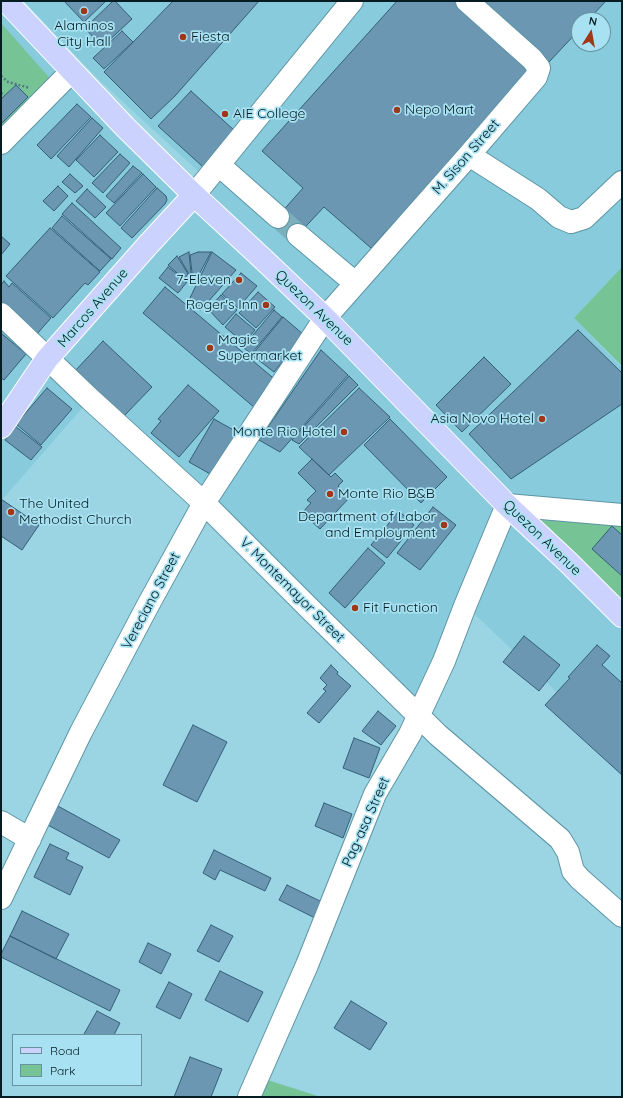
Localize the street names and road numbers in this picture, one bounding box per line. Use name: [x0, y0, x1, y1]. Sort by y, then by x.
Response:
street label: M. Sison Street: [429, 116, 503, 198]
street label: Marcos Avenue: [54, 265, 132, 351]
street label: Quezon Avenue: [272, 267, 356, 349]
street label: Quezon Avenue: [500, 497, 584, 579]
street label: V. Montemayor Street: [236, 534, 348, 646]
street label: Vereciano Street: [118, 550, 184, 652]
street label: Pag-asa Street: [339, 774, 393, 870]

